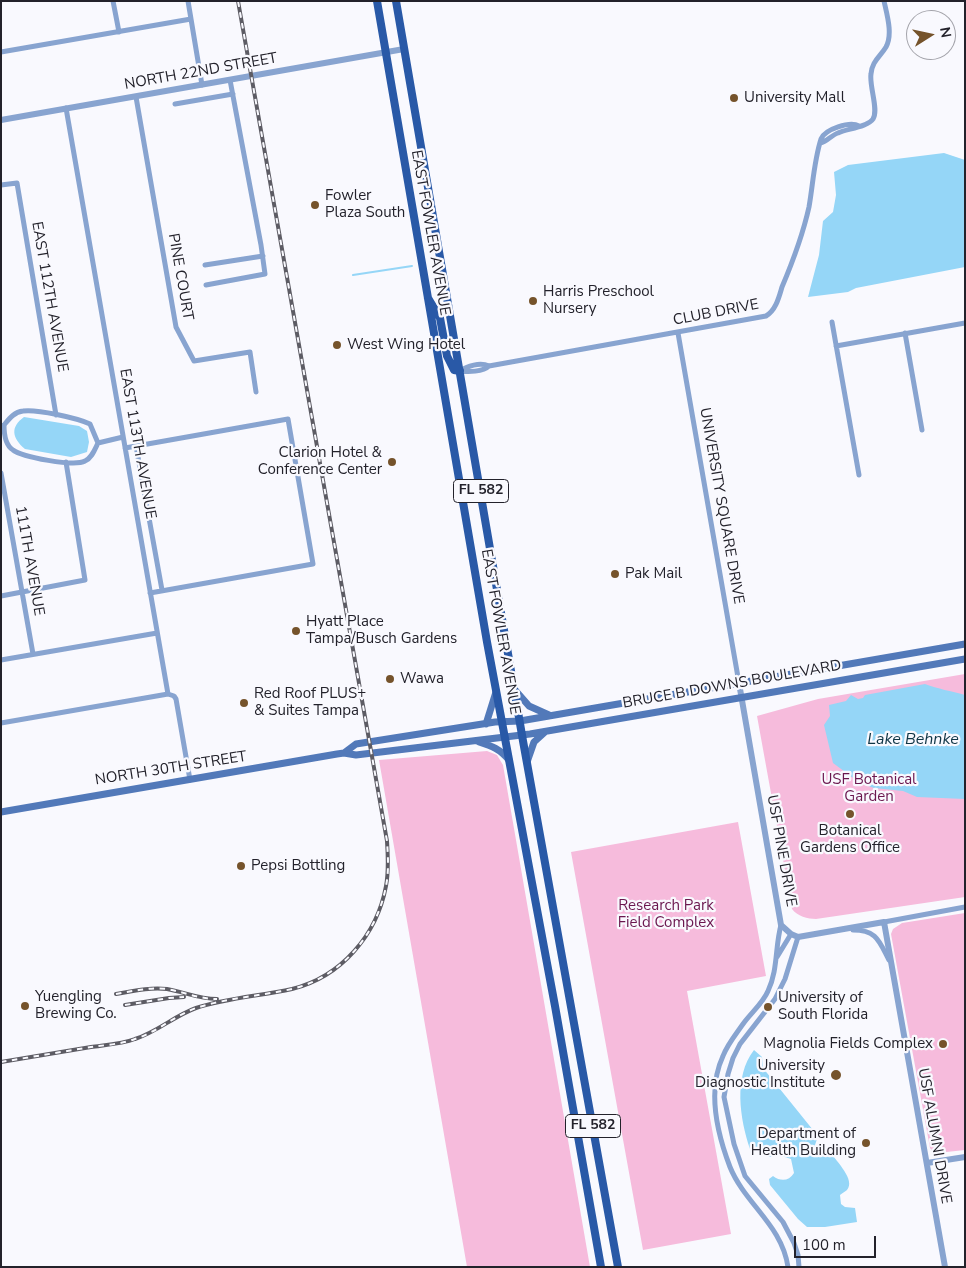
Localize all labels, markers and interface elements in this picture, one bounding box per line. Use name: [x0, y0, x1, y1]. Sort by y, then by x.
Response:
north arrow: [906, 10, 956, 60]
text: N: [935, 26, 956, 39]
street label: NORTH 22ND STREET: [123, 50, 279, 94]
place label: University Mall: [744, 89, 845, 107]
marker: University Mall: [728, 92, 740, 104]
street label: EAST FOWLER AVENUE: [407, 149, 453, 317]
place label: Fowler Plaza South: [325, 187, 405, 222]
marker: Fowler Plaza South: [309, 199, 321, 211]
street label: EAST 112TH AVENUE: [27, 220, 71, 374]
street label: PINE COURT: [163, 232, 197, 322]
place label: Harris Preschool Nursery: [543, 283, 654, 318]
marker: Harris Preschool Nursery: [527, 295, 539, 307]
street label: CLUB DRIVE: [672, 296, 760, 330]
place label: West Wing Hotel: [347, 336, 465, 354]
marker: West Wing Hotel: [331, 339, 343, 351]
street label: EAST 113TH AVENUE: [115, 367, 159, 521]
street label: UNIVERSITY SQUARE DRIVE: [695, 406, 747, 606]
place label: Clarion Hotel & Conference Center: [258, 444, 382, 479]
marker: Clarion Hotel & Conference Center: [386, 456, 398, 468]
road number: FL 582: [454, 480, 508, 502]
street label: 111TH AVENUE: [10, 505, 48, 617]
street label: EAST FOWLER AVENUE: [477, 548, 523, 716]
place label: Pak Mail: [625, 565, 682, 583]
marker: Pak Mail: [609, 568, 621, 580]
place label: Hyatt Place Tampa/Busch Gardens: [306, 613, 457, 648]
marker: Hyatt Place Tampa/Busch Gardens: [290, 625, 302, 637]
street label: BRUCE B DOWNS BOULEVARD: [621, 657, 843, 713]
place label: Wawa: [400, 670, 444, 688]
marker: Wawa: [384, 673, 396, 685]
place label: Red Roof PLUS+ & Suites Tampa: [254, 685, 366, 720]
marker: Red Roof PLUS+ & Suites Tampa: [238, 697, 250, 709]
water label: Lake Behnke: [867, 730, 959, 750]
street label: NORTH 30TH STREET: [94, 748, 248, 790]
park label: USF Botanical Garden: [821, 771, 917, 806]
street label: USF PINE DRIVE: [762, 794, 800, 908]
marker: Botanical Gardens Office: [844, 808, 856, 820]
place label: Botanical Gardens Office: [800, 822, 900, 857]
place label: Pepsi Bottling: [251, 857, 345, 875]
marker: Pepsi Bottling: [235, 860, 247, 872]
park label: Research Park Field Complex: [618, 897, 714, 932]
place label: Yuengling Brewing Co.: [35, 988, 117, 1023]
place label: University of South Florida: [778, 989, 868, 1024]
marker: Yuengling Brewing Co.: [19, 1000, 31, 1012]
marker: University of South Florida: [762, 1001, 774, 1013]
place label: Magnolia Fields Complex: [763, 1035, 933, 1053]
marker: Magnolia Fields Complex: [937, 1038, 949, 1050]
place label: University Diagnostic Institute: [695, 1057, 825, 1092]
street label: USF ALUMNI DRIVE: [913, 1067, 955, 1205]
marker: University Diagnostic Institute: [829, 1068, 843, 1082]
road number: FL 582: [566, 1114, 620, 1138]
place label: Department of Health Building: [751, 1125, 856, 1160]
marker: Department of Health Building: [860, 1137, 872, 1149]
scale bar: [796, 1226, 878, 1258]
text: 100 m: [802, 1235, 846, 1255]

